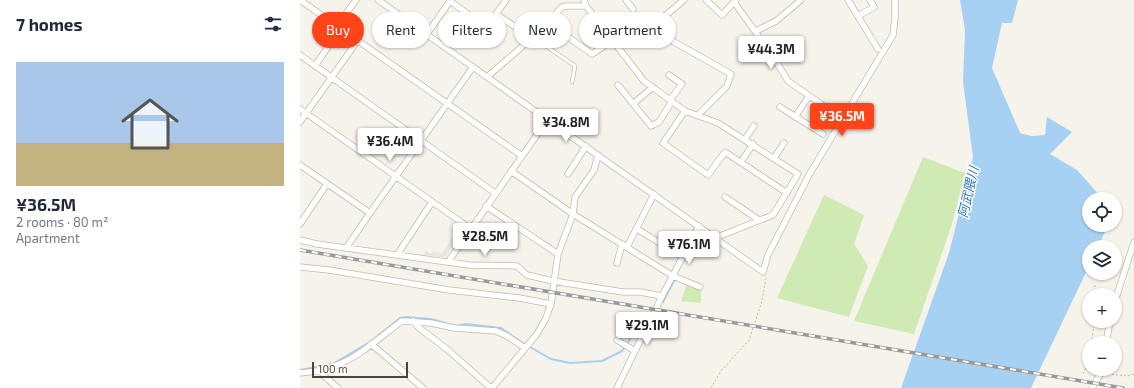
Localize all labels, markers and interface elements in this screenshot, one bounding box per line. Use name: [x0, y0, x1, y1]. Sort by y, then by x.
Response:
chip: Buy: [312, 12, 364, 48]
chip: Rent: [372, 12, 430, 48]
chip: Filters: [438, 12, 506, 48]
chip: New: [514, 12, 571, 48]
chip: Apartment: [579, 12, 676, 48]
icon: filters: [262, 13, 284, 35]
text: 7 homes: [16, 14, 83, 34]
pin: ¥44.3M: [738, 36, 804, 70]
text: ¥44.3M: [747, 41, 795, 57]
icon: home: [114, 88, 186, 160]
pin: ¥36.5M: [809, 103, 875, 137]
text: ¥36.5M: [819, 108, 865, 124]
pin: ¥34.8M: [533, 109, 599, 143]
text: ¥34.8M: [542, 114, 590, 130]
pin: ¥36.4M: [357, 128, 423, 162]
text: ¥36.4M: [367, 133, 413, 149]
water label: 阿武隈川: [954, 163, 982, 219]
map controls: [1082, 192, 1122, 376]
button: locate: [1082, 192, 1122, 232]
text: ¥36.5M: [16, 194, 76, 214]
text: 2 rooms · 80 m²: [16, 214, 108, 230]
pin: ¥28.5M: [452, 223, 518, 257]
text: ¥28.5M: [462, 228, 508, 244]
text: Apartment: [16, 230, 80, 246]
pin: ¥76.1M: [656, 231, 722, 265]
text: ¥76.1M: [667, 236, 711, 252]
button: layers: [1082, 240, 1122, 280]
button: +: [1082, 288, 1122, 328]
pin: ¥29.1M: [614, 312, 680, 346]
text: ¥29.1M: [625, 317, 669, 333]
button: −: [1082, 336, 1122, 376]
scale bar: [312, 360, 408, 379]
text: 100 m: [318, 362, 348, 375]

